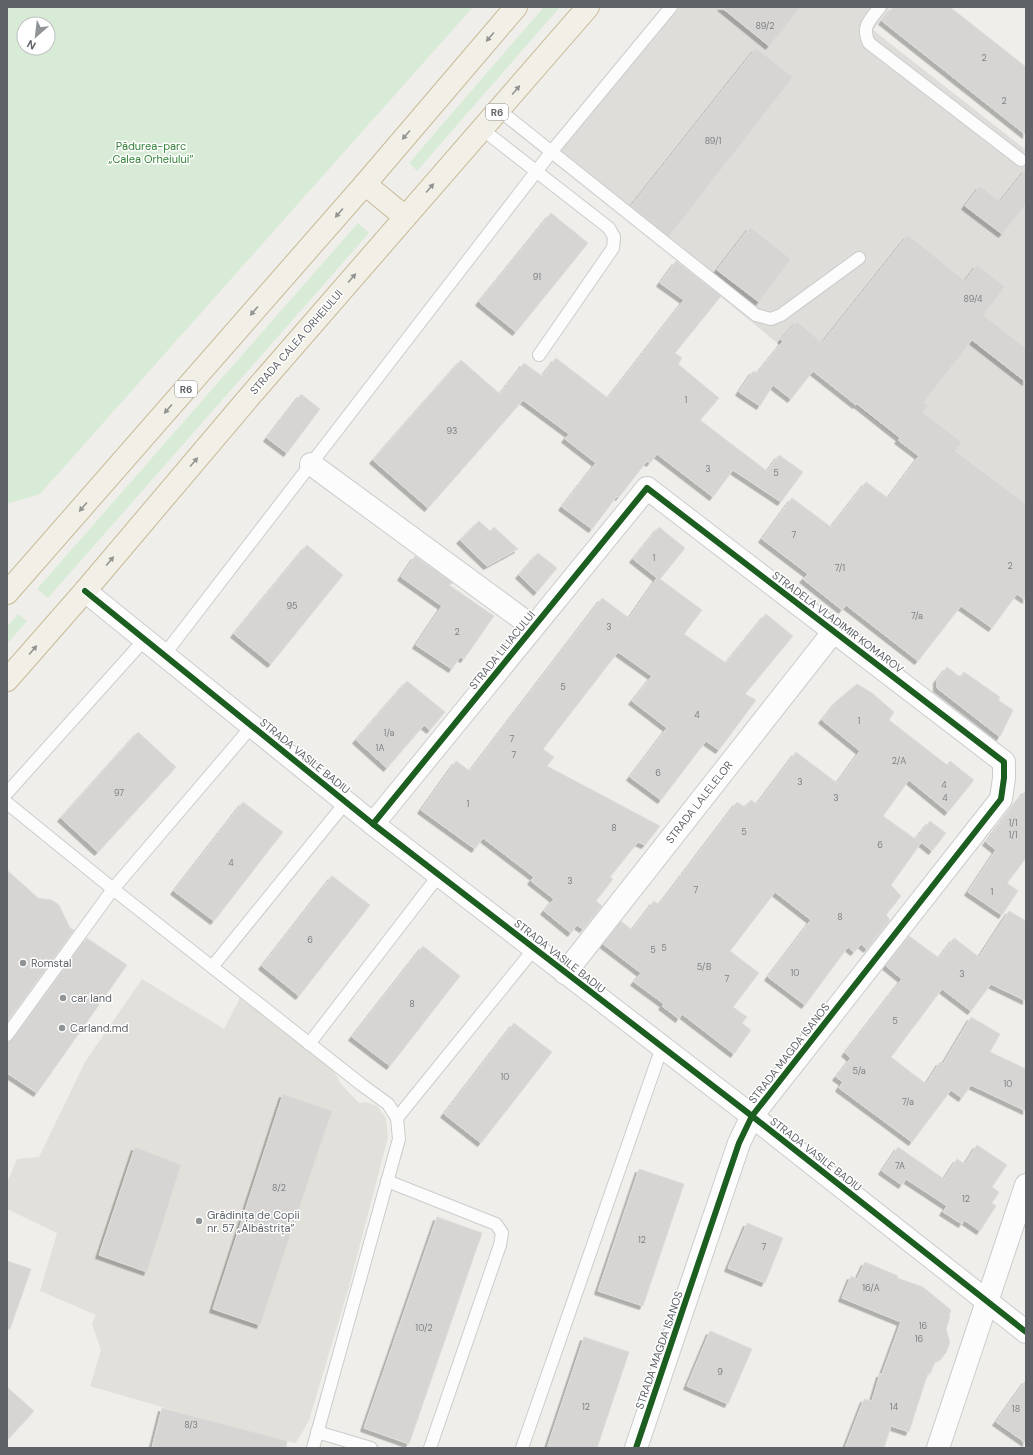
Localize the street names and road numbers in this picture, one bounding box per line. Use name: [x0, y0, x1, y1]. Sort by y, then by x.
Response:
road number: R6: [486, 104, 508, 120]
street label: STRADA CALEA ORHEIULUI: [247, 287, 345, 397]
road number: R6: [175, 381, 197, 397]
street label: STRADELA VLADIMIR KOMAROV: [769, 568, 907, 676]
street label: STRADA LILIACULUI: [466, 608, 538, 692]
street label: STRADA VASILE BADIU: [257, 715, 353, 797]
street label: STRADA LALELELOR: [662, 758, 736, 846]
street label: STRADA VASILE BADIU: [512, 916, 608, 996]
street label: STRADA MAGDA ISANOS: [745, 1000, 833, 1106]
street label: STRADA VASILE BADIU: [768, 1114, 864, 1194]
street label: STRADA MAGDA ISANOS: [632, 1289, 686, 1411]

